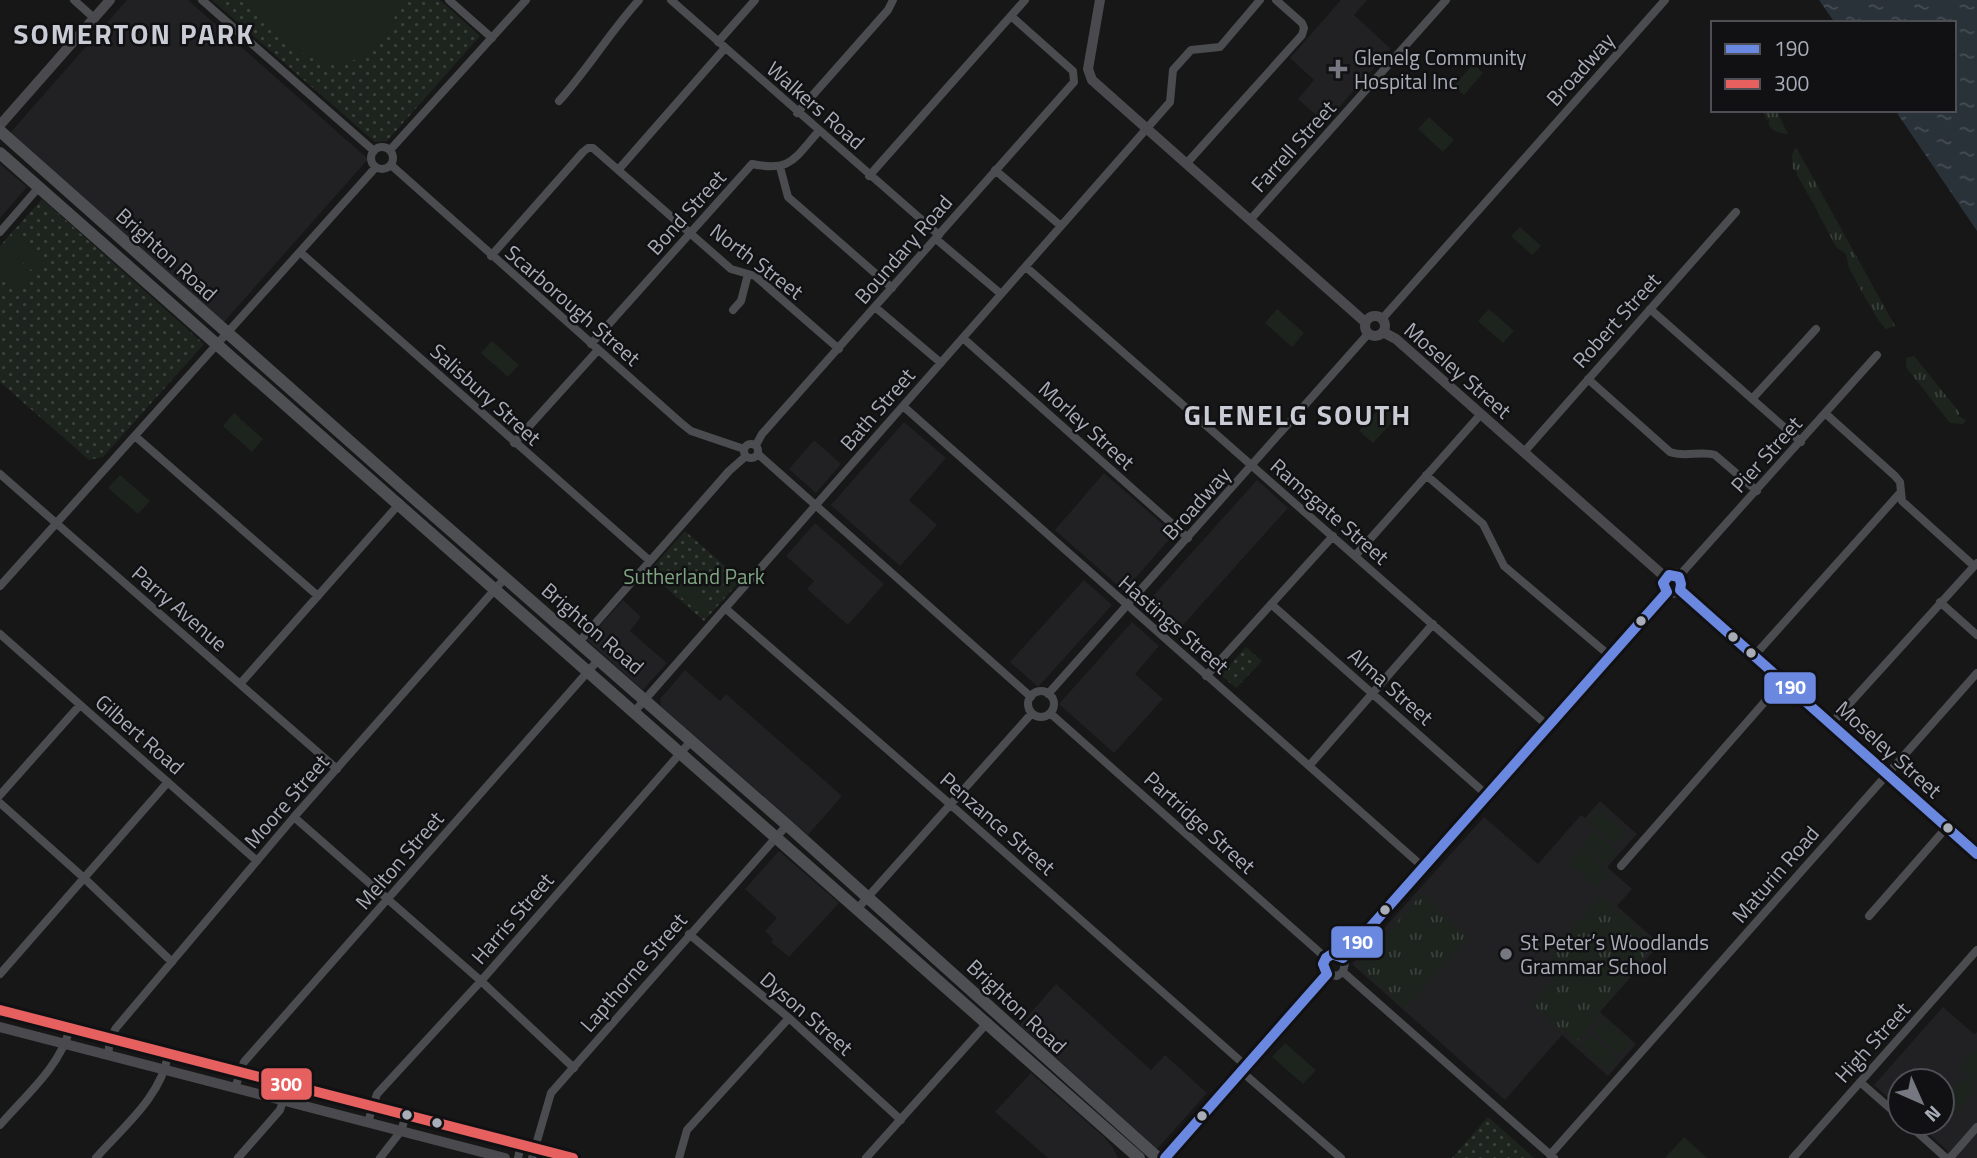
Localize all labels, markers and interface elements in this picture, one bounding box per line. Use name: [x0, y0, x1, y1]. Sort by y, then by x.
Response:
district label: SOMERTON PARK: [13, 12, 255, 55]
legend: [1711, 21, 1956, 112]
street label: Broadway: [1538, 25, 1622, 113]
text: 190: [1774, 32, 1809, 64]
place label: Glenelg Community Hospital Inc: [1354, 41, 1527, 97]
street label: Walkers Road: [760, 53, 872, 157]
marker: Glenelg Community Hospital Inc: [1328, 59, 1348, 79]
text: 300: [1774, 67, 1809, 99]
street label: Farrell Street: [1243, 92, 1344, 199]
street label: Bond Street: [639, 162, 733, 262]
street label: Boundary Road: [846, 187, 960, 311]
street label: Brighton Road: [109, 200, 225, 308]
street label: North Street: [704, 215, 811, 307]
street label: Scarborough Street: [498, 237, 648, 373]
street label: Robert Street: [1564, 265, 1668, 375]
street label: Moseley Street: [1397, 314, 1519, 426]
street label: Salisbury Street: [423, 335, 549, 453]
street label: Bath Street: [832, 360, 923, 458]
street label: Morley Street: [1032, 373, 1143, 477]
district label: GLENELG SOUTH: [1184, 393, 1412, 436]
street label: Pier Street: [1723, 408, 1810, 500]
street label: Ramsgate Street: [1263, 450, 1397, 572]
street label: Broadway: [1154, 459, 1238, 547]
street label: Parry Avenue: [125, 557, 235, 659]
park label: Sutherland Park: [623, 560, 765, 592]
street label: Hastings Street: [1112, 567, 1237, 681]
street label: Brighton Road: [535, 574, 651, 682]
unlabelled marker: [1634, 614, 1648, 628]
unlabelled marker: [1726, 630, 1740, 644]
street label: Alma Street: [1341, 640, 1441, 733]
unlabelled marker: [1744, 646, 1758, 660]
line badge: 190: [1763, 671, 1817, 705]
text: 190: [1774, 672, 1806, 701]
street label: Gilbert Road: [88, 686, 192, 782]
street label: Moseley Street: [1829, 693, 1950, 806]
street label: Moore Street: [236, 746, 337, 855]
street label: Partridge Street: [1137, 763, 1263, 881]
street label: Penzance Street: [933, 764, 1063, 883]
street label: Melton Street: [347, 803, 451, 916]
street label: Maturin Road: [1724, 818, 1826, 930]
unlabelled marker: [1941, 821, 1955, 835]
street label: Harris Street: [463, 865, 561, 971]
unlabelled marker: [1378, 903, 1392, 917]
street label: Lapthorne Street: [572, 905, 694, 1039]
line badge: 190: [1330, 925, 1384, 959]
place label: St Peter’s Woodlands Grammar School: [1520, 926, 1709, 982]
text: 190: [1341, 927, 1373, 956]
marker: St Peter’s Woodlands Grammar School: [1498, 946, 1514, 962]
street label: Brighton Road: [960, 951, 1074, 1061]
street label: Dyson Street: [753, 963, 861, 1063]
street label: High Street: [1827, 994, 1918, 1090]
line badge: 300: [260, 1067, 313, 1101]
north arrow: [1886, 1067, 1956, 1137]
text: 300: [270, 1069, 302, 1098]
text: N: [1918, 1099, 1948, 1129]
unlabelled marker: [400, 1108, 414, 1122]
unlabelled marker: [1195, 1109, 1209, 1123]
unlabelled marker: [430, 1116, 444, 1130]

